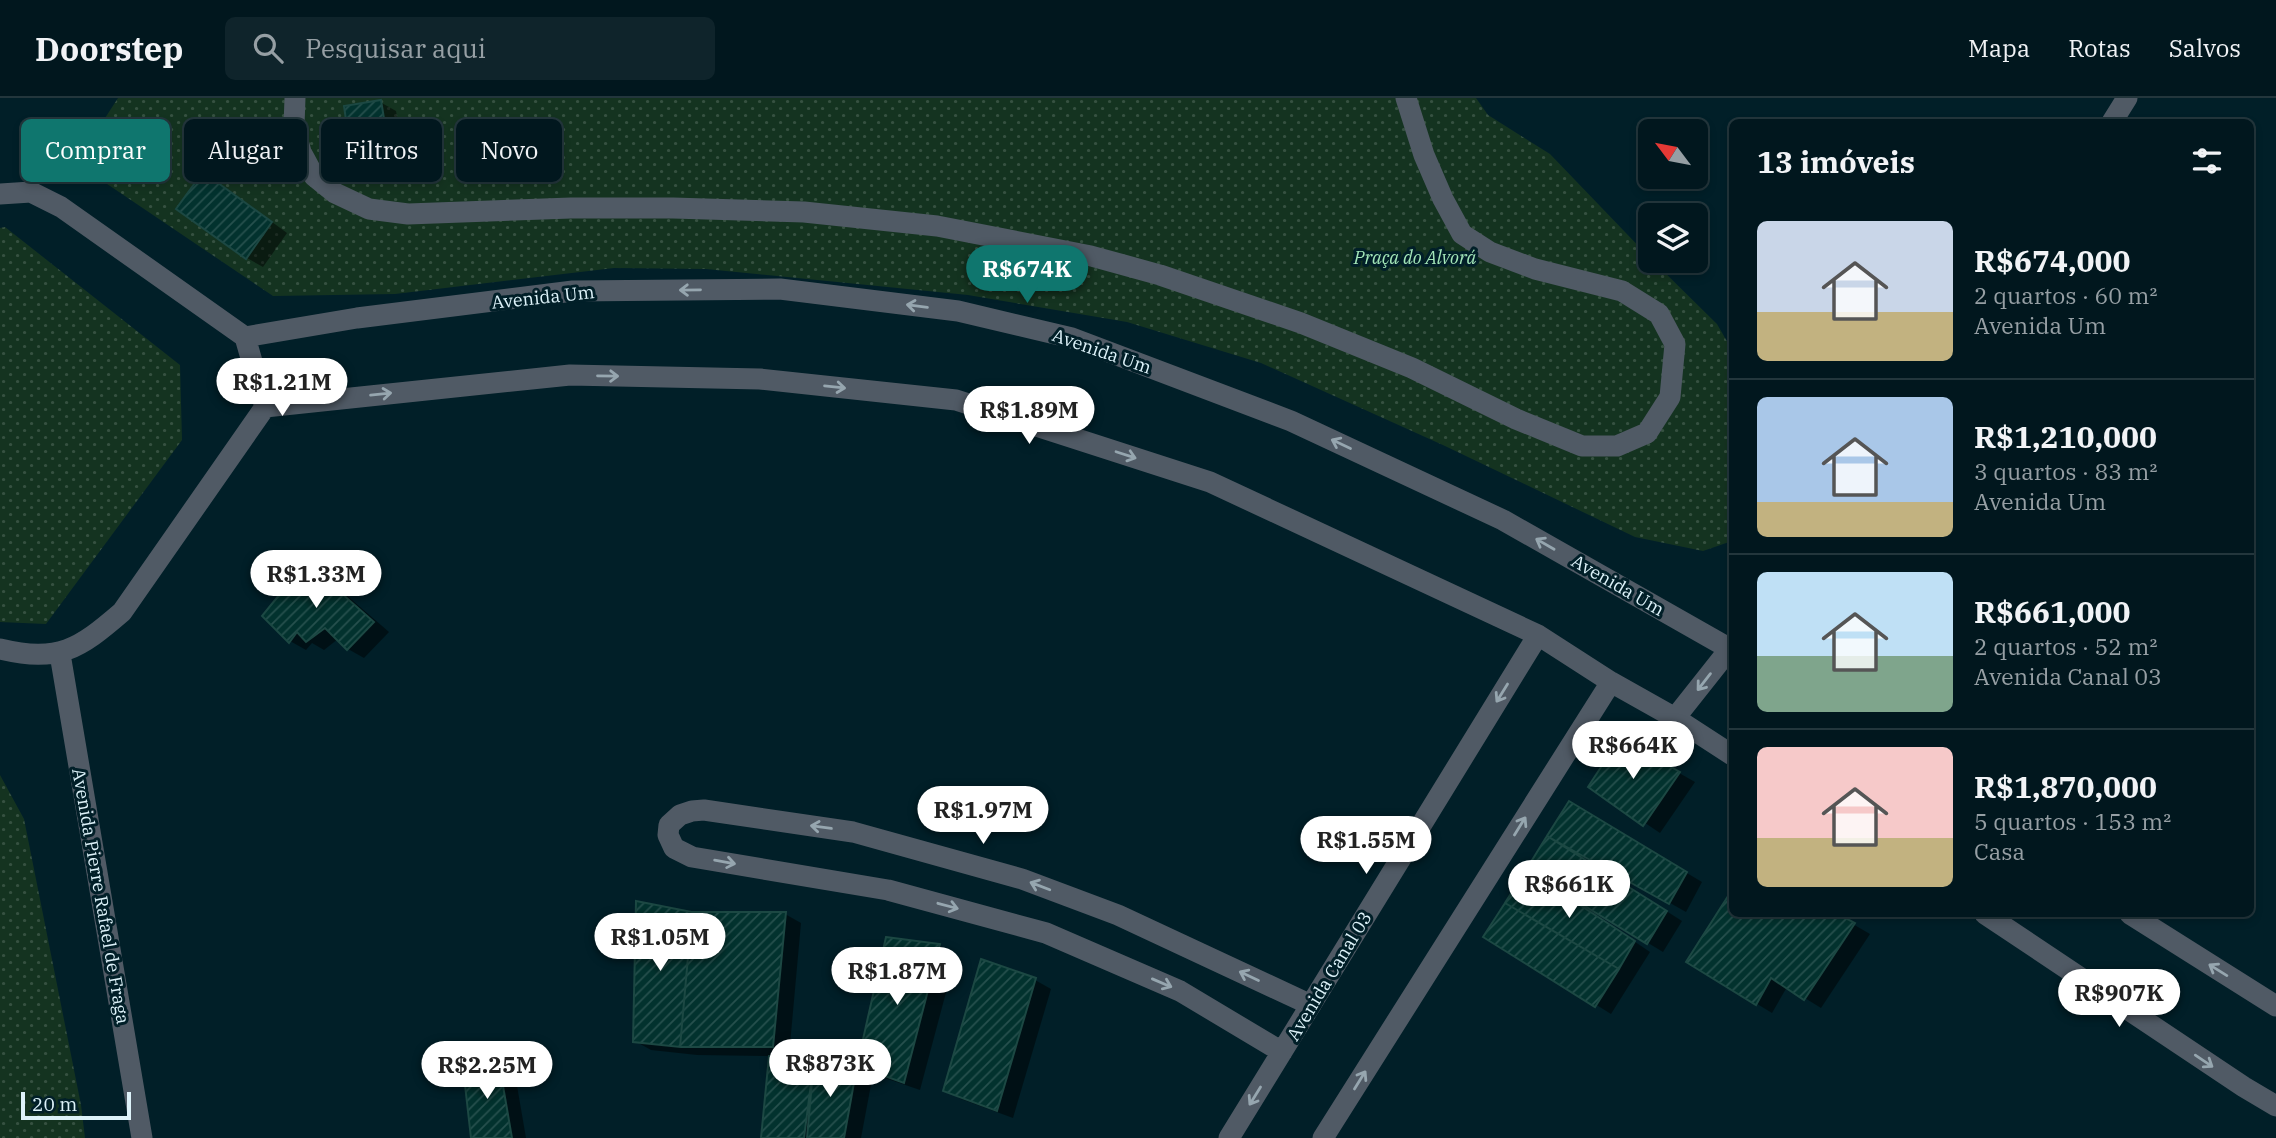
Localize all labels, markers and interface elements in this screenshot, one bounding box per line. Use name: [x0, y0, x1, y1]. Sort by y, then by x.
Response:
search box: [225, 17, 715, 80]
text: Doorstep: [35, 27, 183, 70]
icon: search: [249, 29, 287, 67]
text: Pesquisar aqui: [305, 31, 486, 65]
text: Mapa: [1968, 32, 2030, 64]
text: Rotas: [2068, 32, 2131, 64]
text: Salvos: [2169, 32, 2241, 64]
chip: Comprar: [21, 119, 170, 182]
chip: Alugar: [184, 119, 307, 182]
chip: Filtros: [321, 119, 442, 182]
chip: Novo: [456, 119, 562, 182]
north arrow: [1638, 119, 1708, 189]
map controls: [1638, 119, 1708, 273]
text: 13 imóveis: [1757, 142, 1915, 181]
icon: filters: [2188, 142, 2226, 180]
button: layers: [1638, 203, 1708, 273]
text: R$674,000: [1974, 241, 2130, 280]
pin: R$674K: [970, 246, 1084, 305]
park label: Praça do Alvorá: [1353, 246, 1476, 269]
icon: home: [1813, 249, 1897, 333]
text: R$674K: [982, 253, 1072, 283]
street label: Avenida Um: [490, 280, 596, 314]
text: 2 quartos · 60 m²: [1974, 280, 2157, 310]
one-way arrow: [679, 283, 702, 297]
one-way arrow: [906, 299, 929, 312]
text: Avenida Um: [1974, 310, 2106, 340]
street label: Avenida Um: [1049, 323, 1155, 379]
pin: R$1.21M: [217, 358, 347, 418]
text: R$1.21M: [232, 366, 332, 396]
one-way arrow: [596, 369, 619, 383]
one-way arrow: [823, 381, 846, 394]
pin: R$1.89M: [964, 386, 1094, 446]
one-way arrow: [369, 388, 392, 401]
text: R$1.89M: [979, 394, 1079, 424]
text: R$1,210,000: [1974, 417, 2157, 456]
icon: home: [1813, 425, 1897, 509]
one-way arrow: [1331, 437, 1352, 450]
one-way arrow: [1115, 450, 1137, 462]
text: 3 quartos · 83 m²: [1974, 456, 2157, 486]
text: Avenida Um: [1974, 486, 2106, 516]
one-way arrow: [1536, 537, 1556, 551]
street label: Avenida Um: [1567, 549, 1669, 621]
pin: R$1.33M: [251, 550, 381, 610]
text: R$1.33M: [266, 558, 366, 588]
text: R$661,000: [1974, 592, 2130, 631]
icon: home: [1813, 600, 1897, 684]
text: 2 quartos · 52 m²: [1974, 631, 2157, 661]
text: Avenida Canal 03: [1974, 661, 2162, 691]
one-way arrow: [1696, 672, 1711, 690]
one-way arrow: [1494, 683, 1508, 703]
pin: R$664K: [1576, 722, 1690, 781]
text: R$664K: [1588, 729, 1678, 759]
street label: Avenida Pierre Rafael de Fraga: [67, 766, 135, 1026]
text: R$1,870,000: [1974, 767, 2157, 806]
icon: home: [1813, 775, 1897, 859]
pin: R$1.97M: [918, 786, 1048, 846]
text: R$1.97M: [933, 794, 1033, 824]
text: 5 quartos · 153 m²: [1974, 806, 2171, 836]
pin: R$1.55M: [1301, 816, 1431, 876]
one-way arrow: [1514, 816, 1528, 836]
one-way arrow: [810, 820, 833, 833]
text: R$1.55M: [1316, 824, 1416, 854]
text: Casa: [1974, 836, 2025, 866]
one-way arrow: [714, 856, 736, 869]
pin: R$661K: [1512, 860, 1626, 920]
text: R$661K: [1524, 868, 1614, 898]
one-way arrow: [1030, 878, 1052, 891]
one-way arrow: [937, 900, 959, 913]
street label: Avenida Canal 03: [1281, 907, 1377, 1045]
pin: R$1.05M: [595, 914, 725, 973]
text: R$1.05M: [610, 921, 710, 951]
pin: R$1.87M: [832, 948, 962, 1007]
text: R$1.87M: [847, 955, 947, 985]
one-way arrow: [2208, 963, 2228, 977]
one-way arrow: [1239, 968, 1260, 982]
pin: R$907K: [2062, 970, 2176, 1029]
one-way arrow: [1151, 977, 1172, 990]
text: R$907K: [2074, 977, 2164, 1007]
pin: R$873K: [773, 1040, 887, 1099]
pin: R$2.25M: [422, 1042, 552, 1101]
text: R$873K: [785, 1047, 875, 1077]
text: R$2.25M: [437, 1049, 537, 1079]
one-way arrow: [2194, 1054, 2213, 1068]
one-way arrow: [1353, 1071, 1367, 1091]
one-way arrow: [1247, 1086, 1261, 1106]
scale bar: [21, 1089, 131, 1121]
text: 20 m: [32, 1092, 77, 1116]

